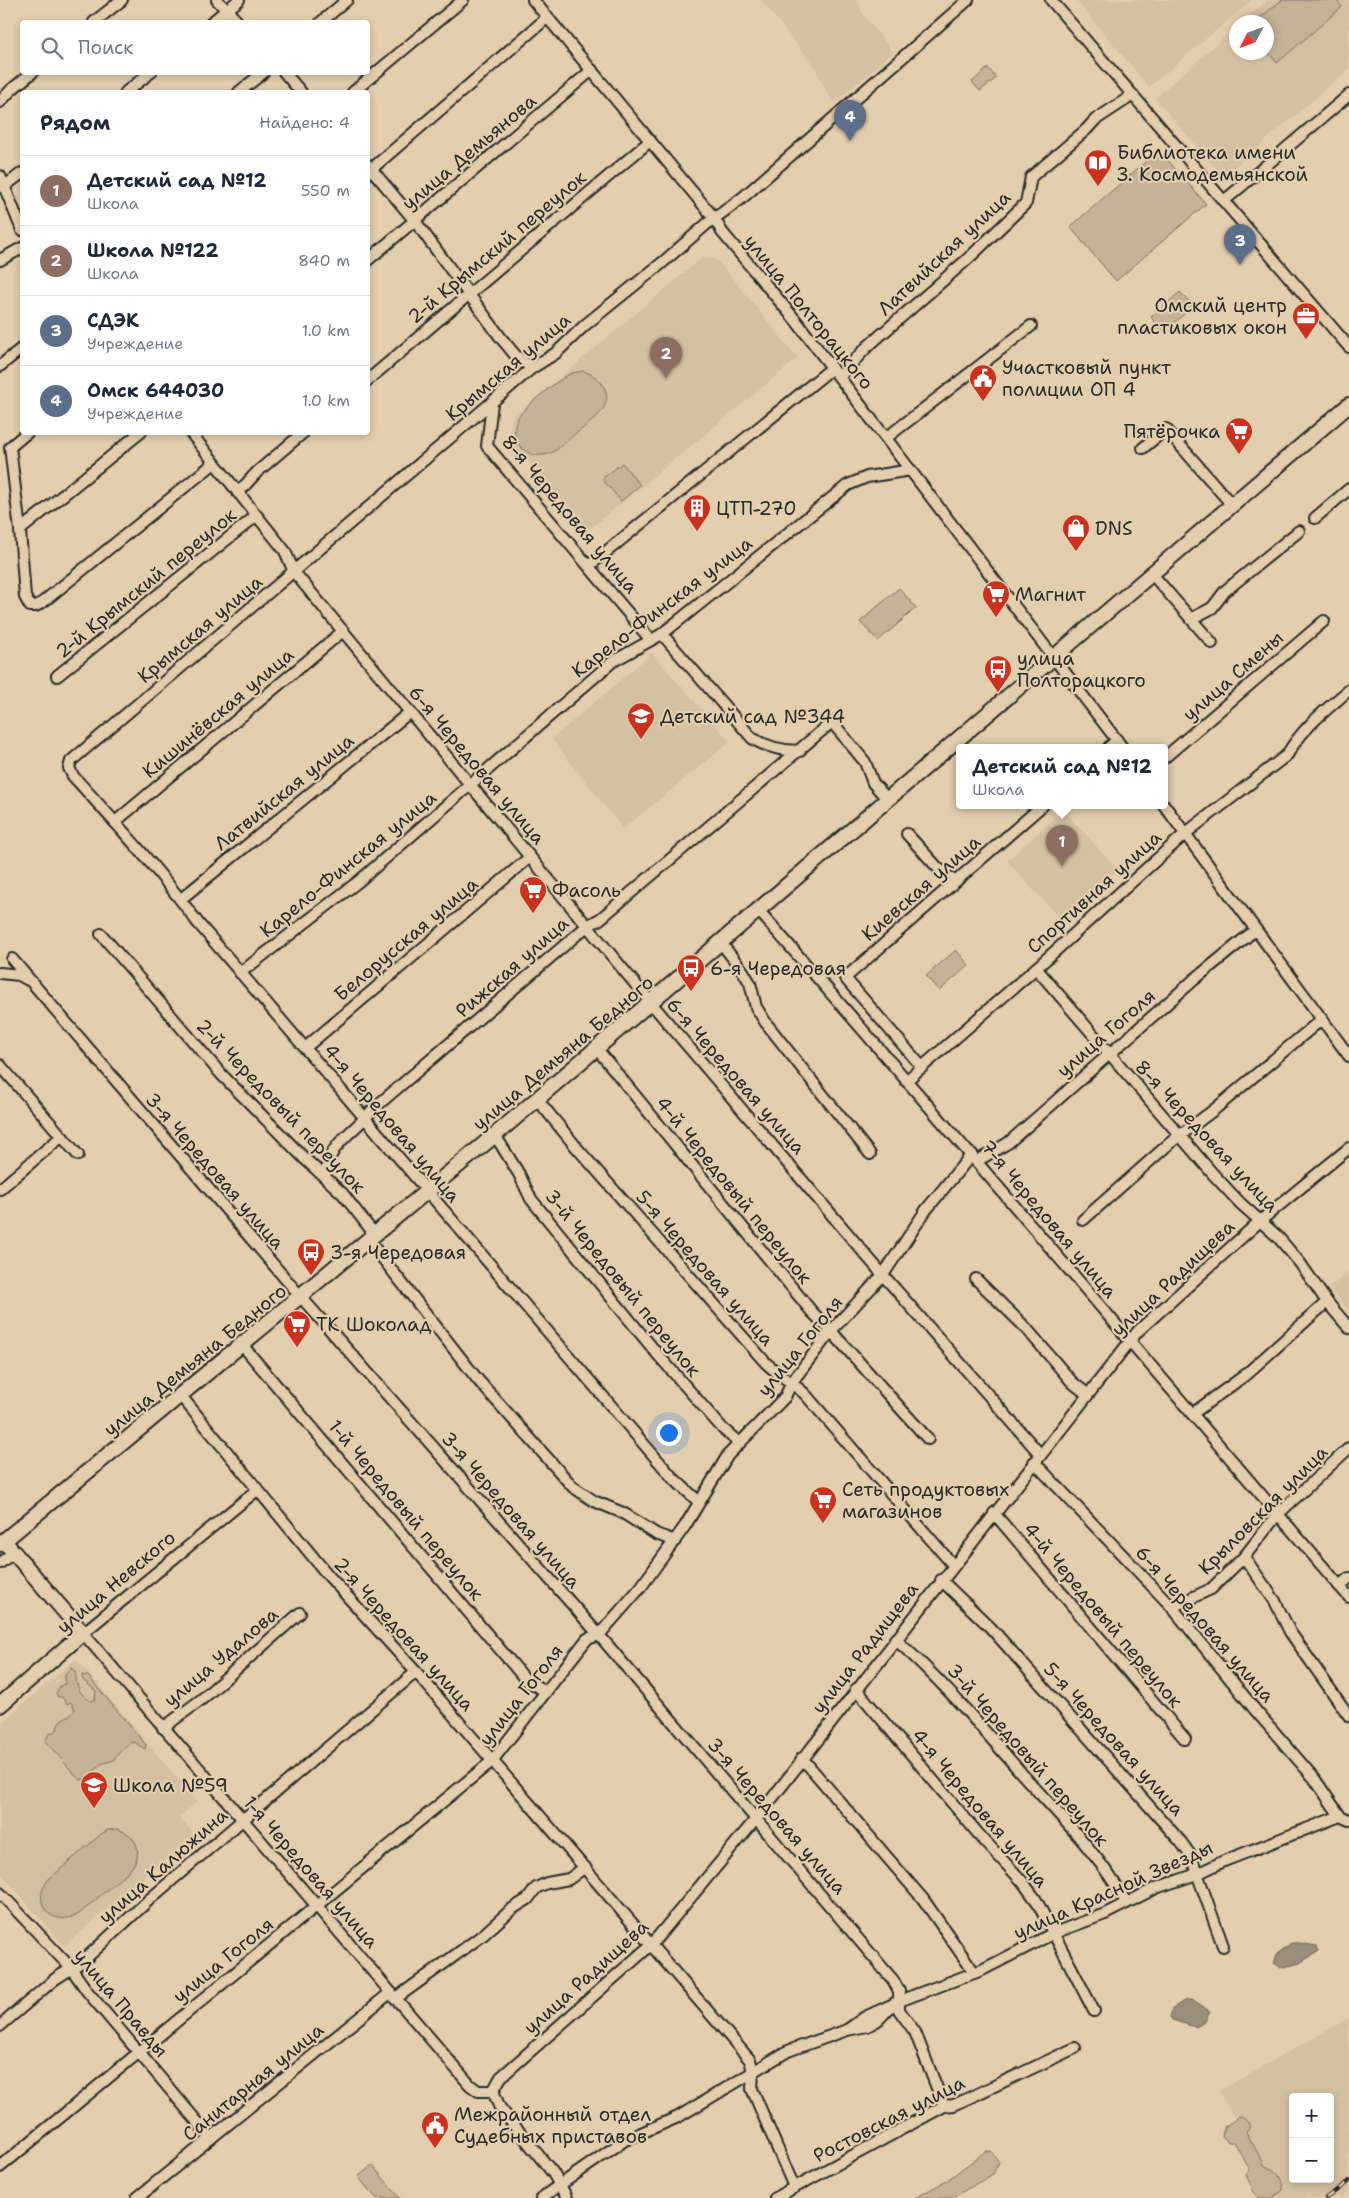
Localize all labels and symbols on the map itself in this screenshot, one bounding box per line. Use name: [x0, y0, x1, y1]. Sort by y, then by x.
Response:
north arrow: [1229, 15, 1274, 60]
street label: улица Демьянова: [397, 88, 542, 216]
pin: 4: [834, 100, 866, 141]
place label: Библиотека имени З. Космодемьянской: [1117, 140, 1308, 187]
library icon: Библиотека имени З. Космодемьянской: [1083, 148, 1113, 187]
street label: 2-й Крымский переулок: [403, 165, 591, 329]
street label: Латвийская улица: [872, 185, 1016, 321]
pin: 3: [1224, 224, 1256, 265]
street label: улица Полторацкого: [739, 229, 879, 395]
place label: Омский центр пластиковых окон: [1117, 293, 1287, 340]
office icon: Омский центр пластиковых окон: [1291, 301, 1321, 340]
street label: Крымская улица: [440, 307, 576, 427]
pin: 2: [650, 337, 682, 378]
place label: Участковый пункт полиции ОП 4: [1002, 355, 1171, 402]
public building icon: Участковый пункт полиции ОП 4: [968, 363, 998, 402]
supermarket icon: Пятёрочка: [1224, 416, 1254, 455]
place label: Пятёрочка: [1124, 419, 1220, 444]
street label: 8-я Чередовая улица: [496, 429, 644, 599]
building icon: ЦТП-270: [682, 493, 712, 532]
place label: ЦТП-270: [716, 496, 797, 521]
street label: 2-й Крымский переулок: [51, 502, 241, 664]
shop icon: DNS: [1061, 513, 1091, 552]
place label: DNS: [1095, 516, 1132, 541]
street label: Карело-Финская улица: [567, 531, 758, 683]
street label: Крымская улица: [132, 569, 268, 689]
supermarket icon: Магнит: [981, 579, 1011, 618]
place label: Магнит: [1015, 582, 1086, 607]
street label: улица Смены: [1177, 625, 1289, 727]
street label: Кишинёвская улица: [137, 642, 299, 784]
place label: улица Полторацкого: [1017, 646, 1146, 693]
bus stop icon: улица Полторацкого: [983, 654, 1013, 693]
street label: 6-я Чередовая улица: [403, 680, 551, 850]
school or university icon: Детский сад №344: [626, 701, 656, 740]
place label: Детский сад №344: [660, 704, 845, 729]
street label: Латвийская улица: [209, 728, 359, 856]
street label: Карело-Финская улица: [255, 785, 442, 943]
street label: Спортивная улица: [1021, 825, 1167, 959]
pin: 1: [1046, 825, 1078, 866]
street label: Киевская улица: [856, 829, 986, 947]
street label: Белорусская улица: [329, 871, 483, 1007]
supermarket icon: Фасоль: [518, 875, 548, 914]
place label: Фасоль: [552, 878, 621, 903]
street label: Рижская улица: [450, 911, 574, 1023]
bus stop icon: 6-я Чередовая: [676, 953, 706, 992]
place label: 6-я Чередовая: [710, 956, 846, 981]
street label: улица Демьяна Бедного: [467, 970, 659, 1136]
street label: улица Гоголя: [1051, 983, 1161, 1083]
street label: 6-я Чередовая улица: [661, 992, 811, 1160]
street label: 2-й Чередовый переулок: [191, 1013, 371, 1199]
street label: 4-я Чередовая улица: [318, 1038, 466, 1208]
street label: 8-я Чередовая улица: [1130, 1054, 1284, 1218]
street label: 3-я Чередовая улица: [140, 1087, 290, 1255]
street label: 4-й Чередовый переулок: [650, 1091, 818, 1289]
street label: 7-я Чередовая улица: [975, 1135, 1123, 1304]
street label: 3-й Чередовый переулок: [540, 1184, 706, 1382]
street label: 5-я Чередовая улица: [630, 1185, 780, 1351]
street label: улица Радищева: [1106, 1214, 1240, 1342]
bus stop icon: 3-я Чередовая: [296, 1237, 326, 1276]
place label: 3-я Чередовая: [330, 1240, 466, 1265]
street label: улица Демьяна Бедного: [98, 1278, 292, 1442]
street label: улица Гоголя: [752, 1290, 848, 1402]
supermarket icon: ТК Шоколад: [282, 1309, 312, 1348]
place label: ТК Шоколад: [316, 1312, 431, 1337]
street label: 1-й Чередовый переулок: [323, 1414, 489, 1606]
your location: [656, 1420, 682, 1446]
street label: 3-я Чередовая улица: [436, 1426, 586, 1594]
street label: Крыловская улица: [1193, 1440, 1333, 1580]
place label: Сеть продуктовых магазинов: [842, 1477, 1009, 1524]
supermarket icon: Сеть продуктовых магазинов: [808, 1485, 838, 1524]
street label: 4-й Чередовый переулок: [1018, 1517, 1188, 1713]
street label: улица Невского: [51, 1525, 181, 1639]
street label: 6-я Чередовая улица: [1130, 1540, 1280, 1708]
street label: 2-я Чередовая улица: [328, 1552, 480, 1716]
street label: улица Радищева: [806, 1577, 924, 1719]
street label: улица Удалова: [159, 1602, 284, 1712]
street label: улица Гоголя: [473, 1639, 569, 1751]
street label: 5-я Чередовая улица: [1038, 1657, 1190, 1821]
street label: 3-й Чередовый переулок: [942, 1658, 1114, 1852]
street label: 4-я Чередовая улица: [906, 1723, 1054, 1893]
street label: 3-я Чередовая улица: [702, 1732, 852, 1900]
school or university icon: Школа №59: [79, 1770, 109, 1809]
place label: Школа №59: [113, 1773, 228, 1798]
street label: 1-я Чередовая улица: [238, 1791, 384, 1954]
street label: улица Калюжина: [93, 1803, 233, 1929]
street label: улица Красной Звезды: [1009, 1835, 1217, 1945]
street label: улица Гоголя: [167, 1912, 279, 2008]
street label: улица Радищева: [518, 1914, 654, 2040]
street label: улица Правды: [68, 1944, 174, 2062]
street label: Санитарная улица: [177, 2017, 329, 2147]
street label: Ростовская улица: [809, 2070, 969, 2168]
place label: Межрайонный отдел Судебных приставов: [454, 2102, 651, 2149]
public building icon: Межрайонный отдел Судебных приставов: [420, 2110, 450, 2149]

